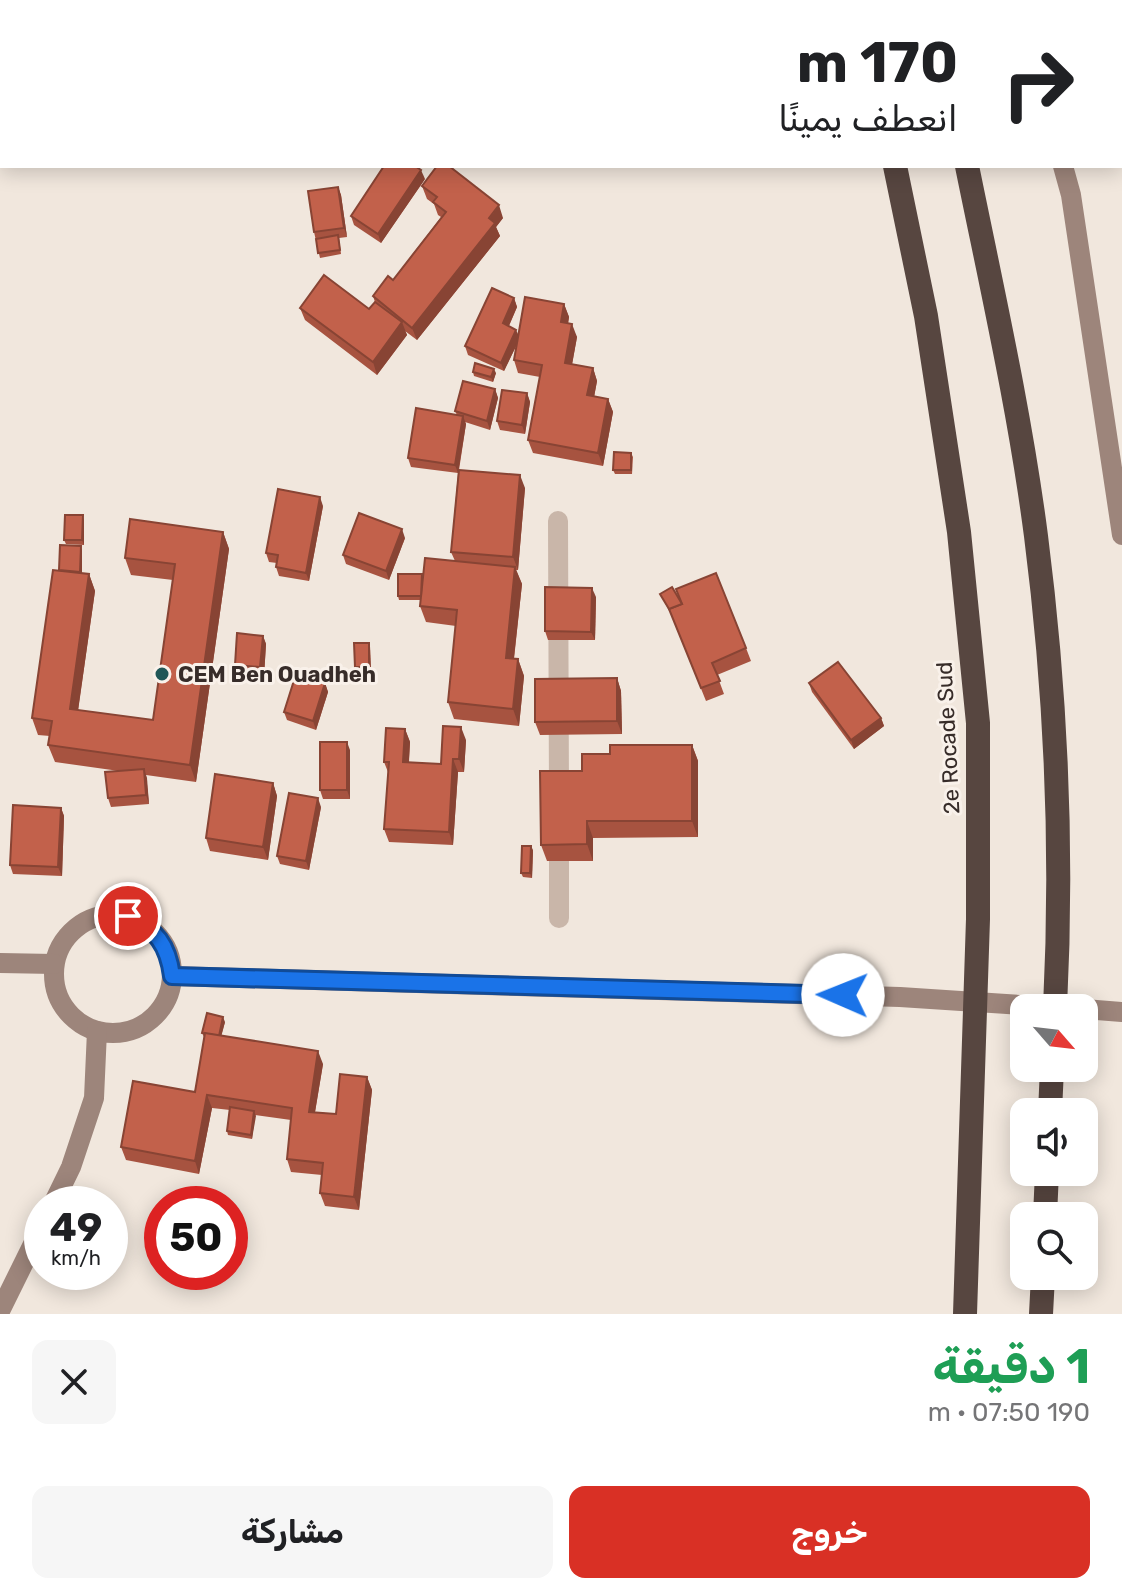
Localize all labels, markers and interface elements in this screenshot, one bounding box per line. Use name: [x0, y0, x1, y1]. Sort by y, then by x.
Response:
text: 170 m: [797, 30, 958, 96]
icon: right: [986, 32, 1090, 136]
text: انعطف يمينًا: [778, 97, 958, 140]
place label: CEM Ben Ouadheh: [178, 661, 376, 688]
street label: 2e Rocade Sud: [931, 661, 965, 815]
marker: CEM Ben Ouadheh: [153, 665, 171, 683]
pin: [94, 882, 162, 950]
icon: arrive: [106, 894, 150, 938]
position arrow: [801, 953, 885, 1037]
north arrow: [1010, 994, 1098, 1082]
map controls: [1010, 994, 1098, 1290]
button: sound: [1010, 1098, 1098, 1186]
speed limit sign: 50: [144, 1186, 248, 1290]
button: search: [1010, 1202, 1098, 1290]
text: 49: [50, 1204, 102, 1251]
text: km/h: [51, 1246, 101, 1270]
text: 1 دقيقة: [933, 1338, 1090, 1395]
button: close: [32, 1340, 116, 1424]
text: 190 m · 07:50: [928, 1397, 1090, 1428]
button: مشاركة: [32, 1486, 553, 1578]
button: خروج: [569, 1486, 1090, 1578]

